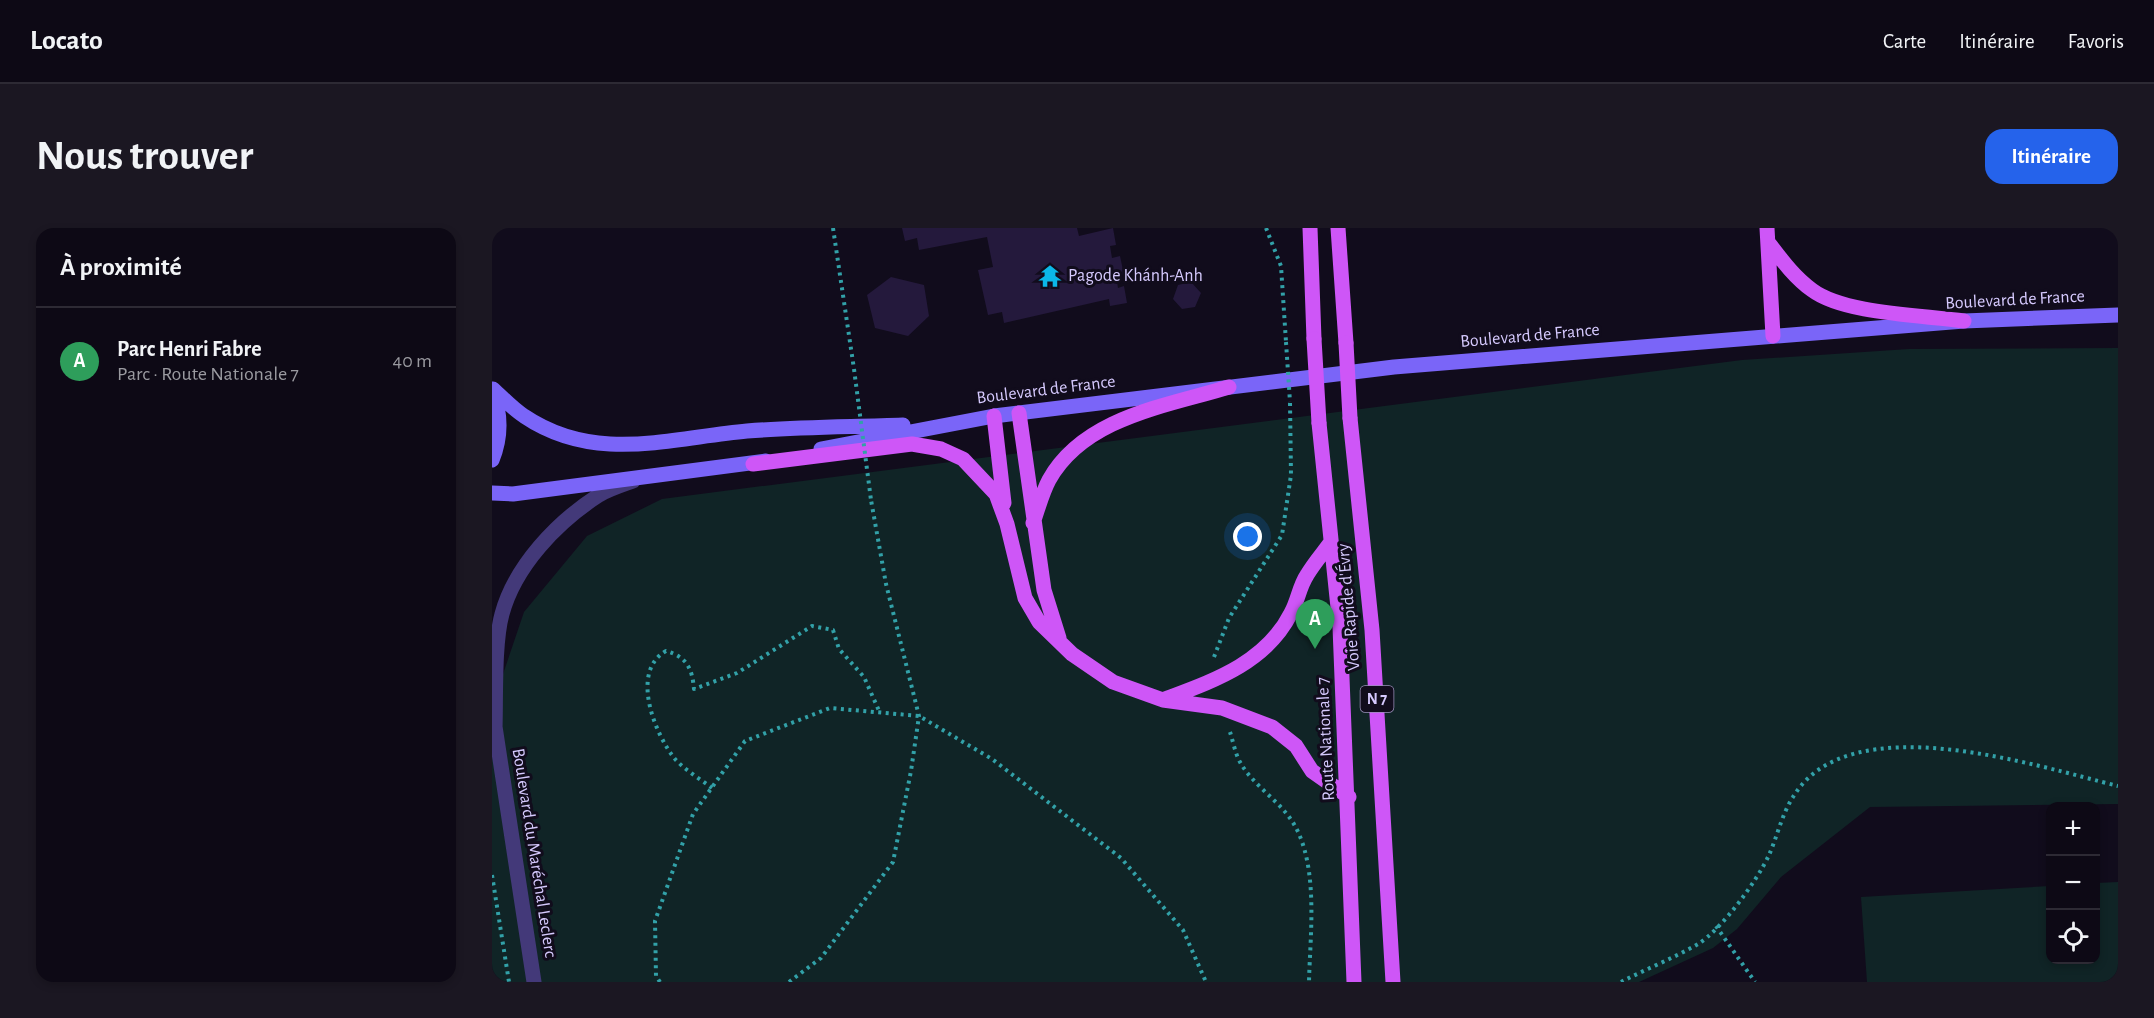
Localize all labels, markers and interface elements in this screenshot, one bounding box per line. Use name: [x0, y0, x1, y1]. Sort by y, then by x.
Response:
text: Locato: [30, 27, 103, 55]
text: Carte: [1883, 31, 1926, 52]
text: Itinéraire: [1959, 31, 2035, 52]
text: Favoris: [2068, 31, 2124, 52]
button: Itinéraire: [1985, 129, 2118, 184]
text: Nous trouver: [36, 135, 253, 177]
text: À proximité: [60, 254, 182, 280]
temple icon: Pagode Khánh-Anh: [1037, 263, 1063, 289]
place label: Pagode Khánh-Anh: [1068, 267, 1203, 285]
street label: Boulevard de France: [1945, 287, 2085, 313]
street label: Boulevard de France: [1460, 321, 1600, 351]
text: Parc Henri Fabre: [117, 338, 262, 360]
text: A: [74, 351, 86, 371]
text: 40 m: [393, 351, 432, 371]
text: Parc · Route Nationale 7: [117, 364, 299, 384]
street label: Boulevard de France: [976, 373, 1116, 407]
your location: [1233, 522, 1262, 551]
street label: Voie Rapide d'Évry: [1331, 542, 1364, 672]
pin: A: [1296, 600, 1334, 649]
street label: Route Nationale 7: [1314, 677, 1338, 801]
road number: N 7: [1360, 686, 1394, 712]
street label: Boulevard du Maréchal Leclerc: [509, 747, 559, 959]
map controls: [2046, 802, 2100, 964]
button: +: [2046, 802, 2100, 856]
button: −: [2046, 856, 2100, 910]
button: locate: [2046, 910, 2100, 964]

